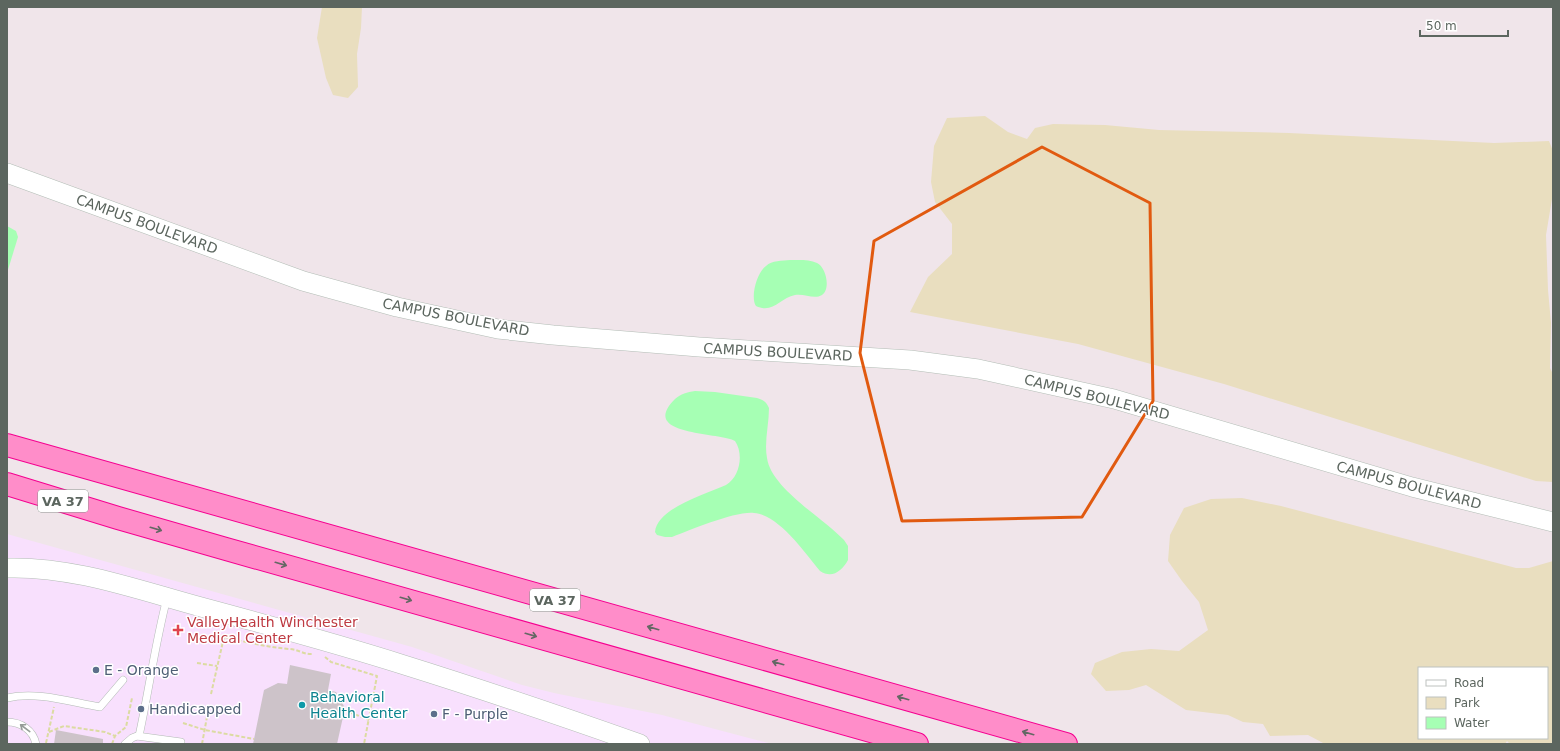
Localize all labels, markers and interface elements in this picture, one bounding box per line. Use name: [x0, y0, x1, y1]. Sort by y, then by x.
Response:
scale bar: [1420, 12, 1508, 38]
text: 50 m: [1426, 19, 1457, 33]
street label: CAMPUS BOULEVARD: [74, 191, 220, 257]
street label: CAMPUS BOULEVARD: [381, 295, 531, 339]
street label: CAMPUS BOULEVARD: [703, 340, 853, 364]
street label: CAMPUS BOULEVARD: [1023, 371, 1171, 423]
street label: CAMPUS BOULEVARD: [1335, 458, 1483, 512]
road number: VA 37: [38, 490, 88, 512]
one-way arrow: [149, 526, 162, 533]
one-way arrow: [274, 561, 287, 568]
road number: VA 37: [530, 589, 580, 611]
one-way arrow: [399, 596, 412, 603]
place label: ValleyHealth Winchester Medical Center: [187, 614, 358, 646]
marker: ValleyHealth Winchester Medical Center: [172, 624, 184, 636]
one-way arrow: [647, 624, 660, 631]
one-way arrow: [524, 632, 537, 639]
one-way arrow: [772, 659, 785, 666]
place label: E - Orange: [104, 662, 179, 678]
marker: E - Orange: [91, 665, 101, 675]
legend: [1418, 667, 1548, 739]
text: Road: [1454, 676, 1484, 690]
place label: Behavioral Health Center: [310, 689, 408, 721]
one-way arrow: [897, 694, 910, 701]
text: Park: [1454, 696, 1480, 710]
marker: Behavioral Health Center: [297, 700, 307, 710]
place label: Handicapped: [149, 701, 241, 717]
marker: Handicapped: [136, 704, 146, 714]
place label: F - Purple: [442, 706, 508, 722]
marker: F - Purple: [429, 709, 439, 719]
text: Water: [1454, 716, 1490, 730]
one-way arrow: [20, 724, 31, 732]
one-way arrow: [1022, 729, 1035, 737]

